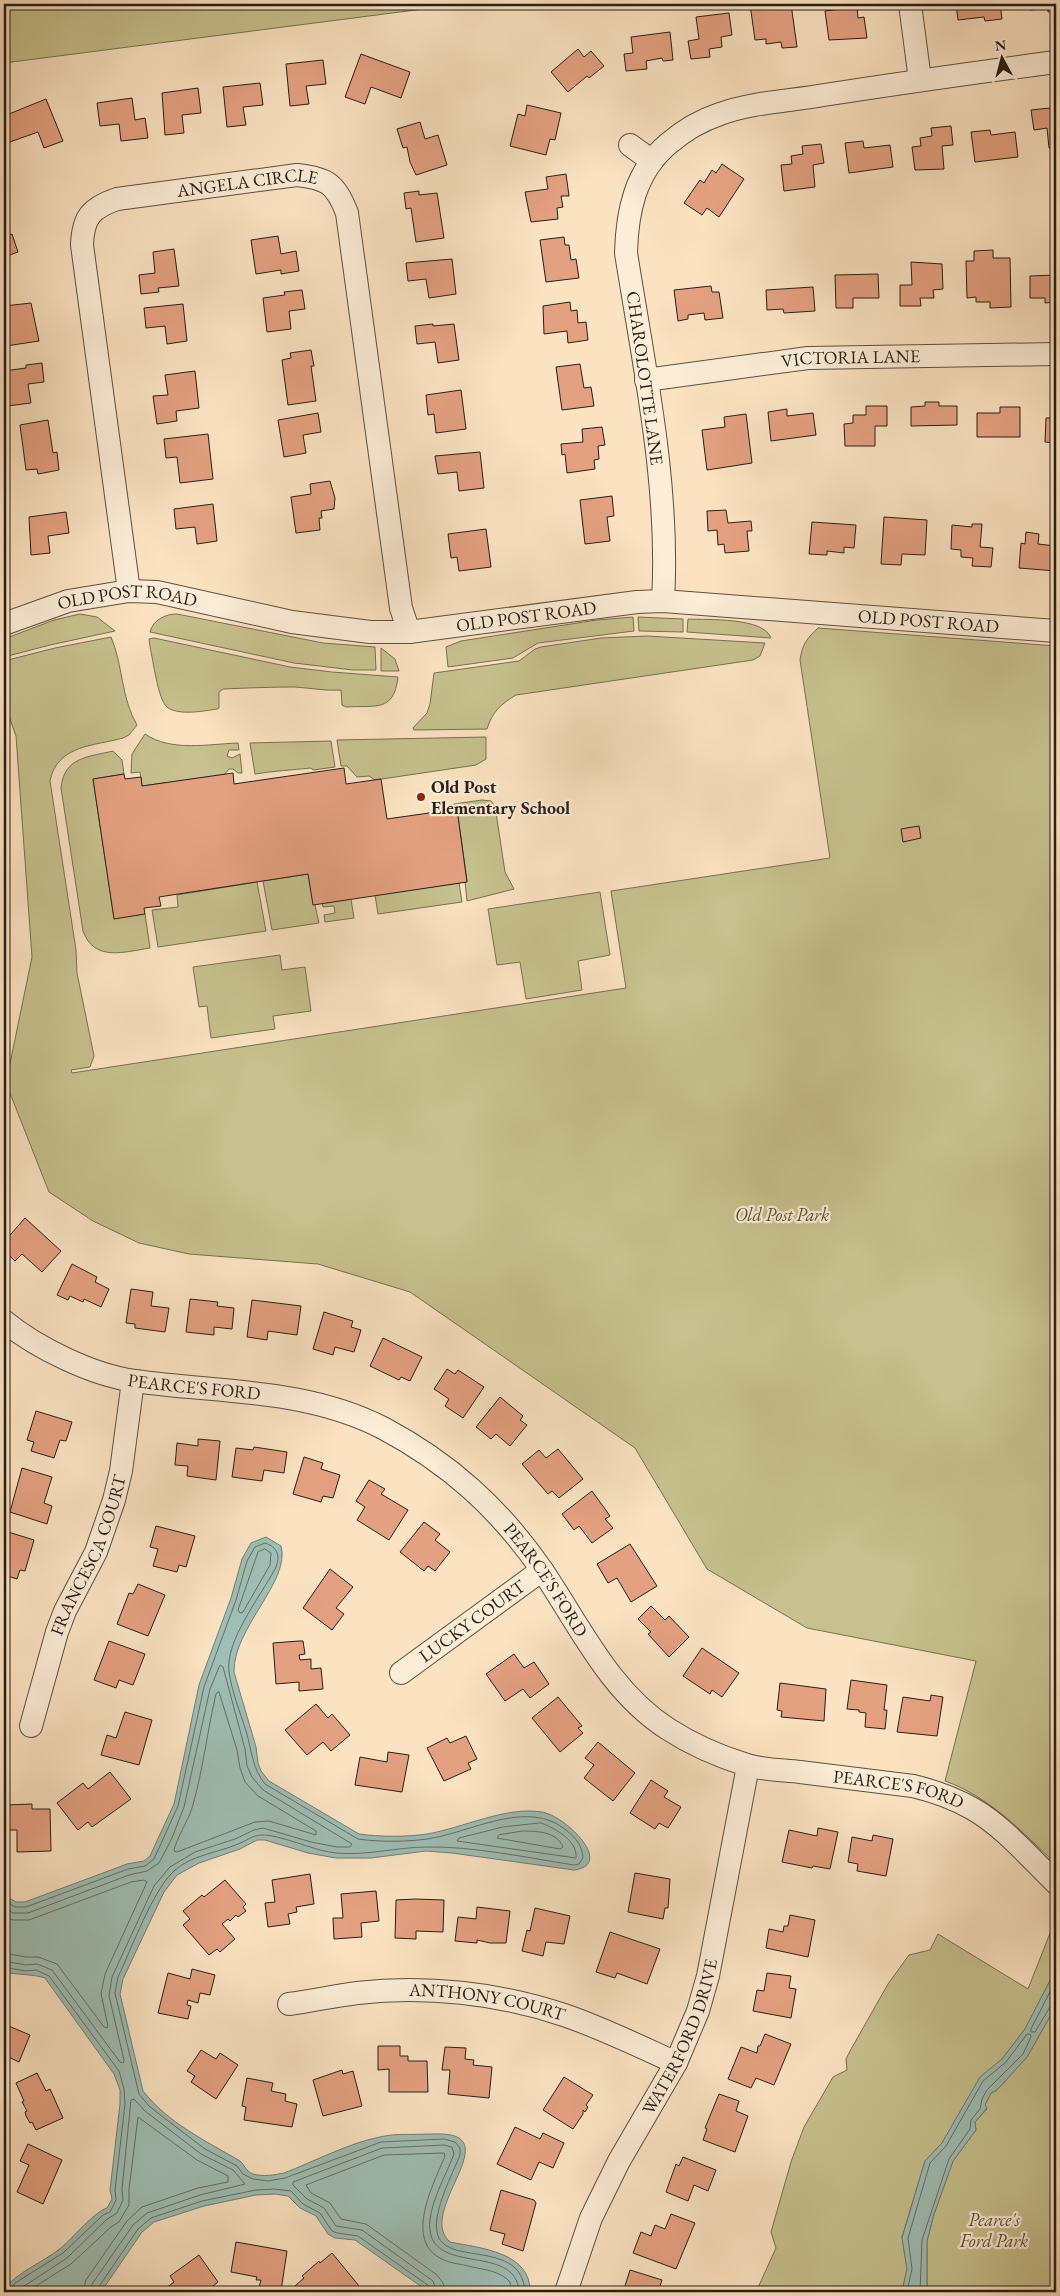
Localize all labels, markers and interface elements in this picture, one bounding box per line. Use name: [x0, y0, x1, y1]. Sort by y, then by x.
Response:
north arrow: [978, 32, 1028, 82]
text: N: [994, 35, 1008, 55]
street label: ANGELA CIRCLE: [174, 163, 320, 202]
street label: CHAROLOTTE LANE: [622, 289, 669, 466]
street label: VICTORIA LANE: [780, 344, 920, 373]
street label: OLD POST ROAD: [54, 579, 199, 615]
street label: OLD POST ROAD: [455, 595, 598, 637]
street label: OLD POST ROAD: [857, 604, 1000, 638]
place label: Old Post Elementary School: [431, 775, 570, 819]
marker: Old Post Elementary School: [415, 791, 427, 803]
park label: Old Post Park: [735, 1203, 829, 1226]
street label: PEARCE'S FORD: [126, 1368, 262, 1405]
street label: FRANCESCA COURT: [45, 1471, 131, 1639]
street label: PEARCE'S FORD: [499, 1518, 593, 1641]
street label: LUCKY COURT: [414, 1574, 530, 1667]
street label: PEARCE'S FORD: [832, 1764, 968, 1813]
street label: WATERFORD DRIVE: [637, 1957, 722, 2119]
street label: ANTHONY COURT: [408, 1978, 569, 2026]
park label: Pearce's Ford Park: [959, 2208, 1028, 2252]

